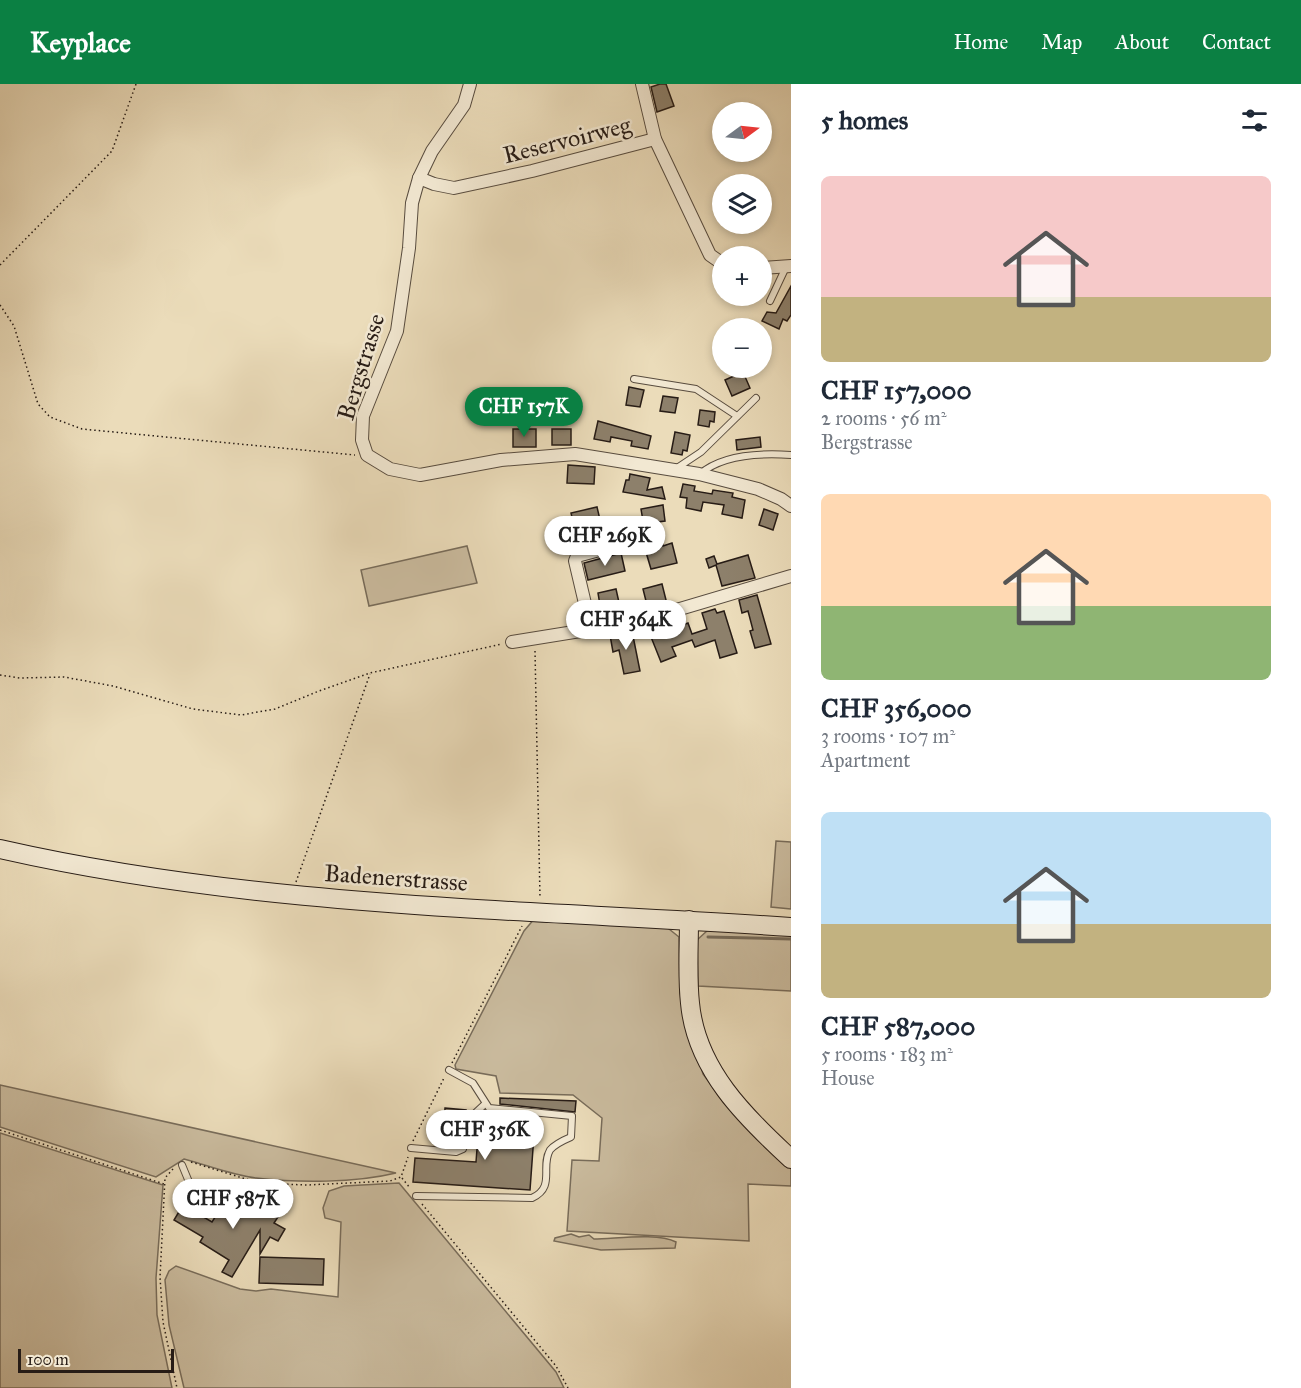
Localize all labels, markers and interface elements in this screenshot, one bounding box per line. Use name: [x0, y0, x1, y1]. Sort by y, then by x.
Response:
text: Keyplace: [30, 25, 131, 60]
text: Home: [953, 29, 1008, 55]
text: Map: [1041, 29, 1082, 55]
text: About: [1115, 29, 1169, 55]
text: Contact: [1202, 29, 1271, 55]
north arrow: [712, 102, 772, 162]
map controls: [712, 102, 772, 378]
text: 5 homes: [821, 104, 908, 136]
icon: filters: [1238, 104, 1271, 137]
street label: Reservoirweg: [500, 109, 635, 170]
button: layers: [712, 174, 772, 234]
icon: home: [992, 215, 1100, 323]
button: +: [712, 246, 772, 306]
street label: Bergstrasse: [331, 310, 391, 424]
button: −: [712, 318, 772, 378]
text: CHF 157,000: [821, 374, 972, 406]
pin: CHF 157K: [462, 387, 586, 438]
text: CHF 157K: [479, 394, 569, 418]
text: 2 rooms · 56 m²: [821, 406, 947, 430]
text: Bergstrasse: [821, 430, 913, 454]
pin: CHF 269K: [543, 516, 667, 567]
text: CHF 269K: [558, 523, 652, 547]
icon: home: [992, 533, 1100, 641]
pin: CHF 364K: [564, 600, 688, 651]
text: CHF 364K: [580, 607, 672, 631]
text: CHF 356,000: [821, 692, 972, 724]
text: 3 rooms · 107 m²: [821, 724, 955, 748]
text: Apartment: [821, 748, 910, 772]
icon: home: [992, 851, 1100, 959]
street label: Badenerstrasse: [323, 858, 469, 898]
text: CHF 587,000: [821, 1010, 975, 1042]
text: 5 rooms · 183 m²: [821, 1042, 953, 1066]
text: House: [821, 1066, 875, 1090]
pin: CHF 356K: [423, 1110, 547, 1161]
text: CHF 356K: [440, 1117, 530, 1141]
pin: CHF 587K: [171, 1179, 295, 1230]
text: CHF 587K: [186, 1186, 280, 1210]
scale bar: [18, 1346, 174, 1374]
text: 100 m: [27, 1350, 69, 1369]

